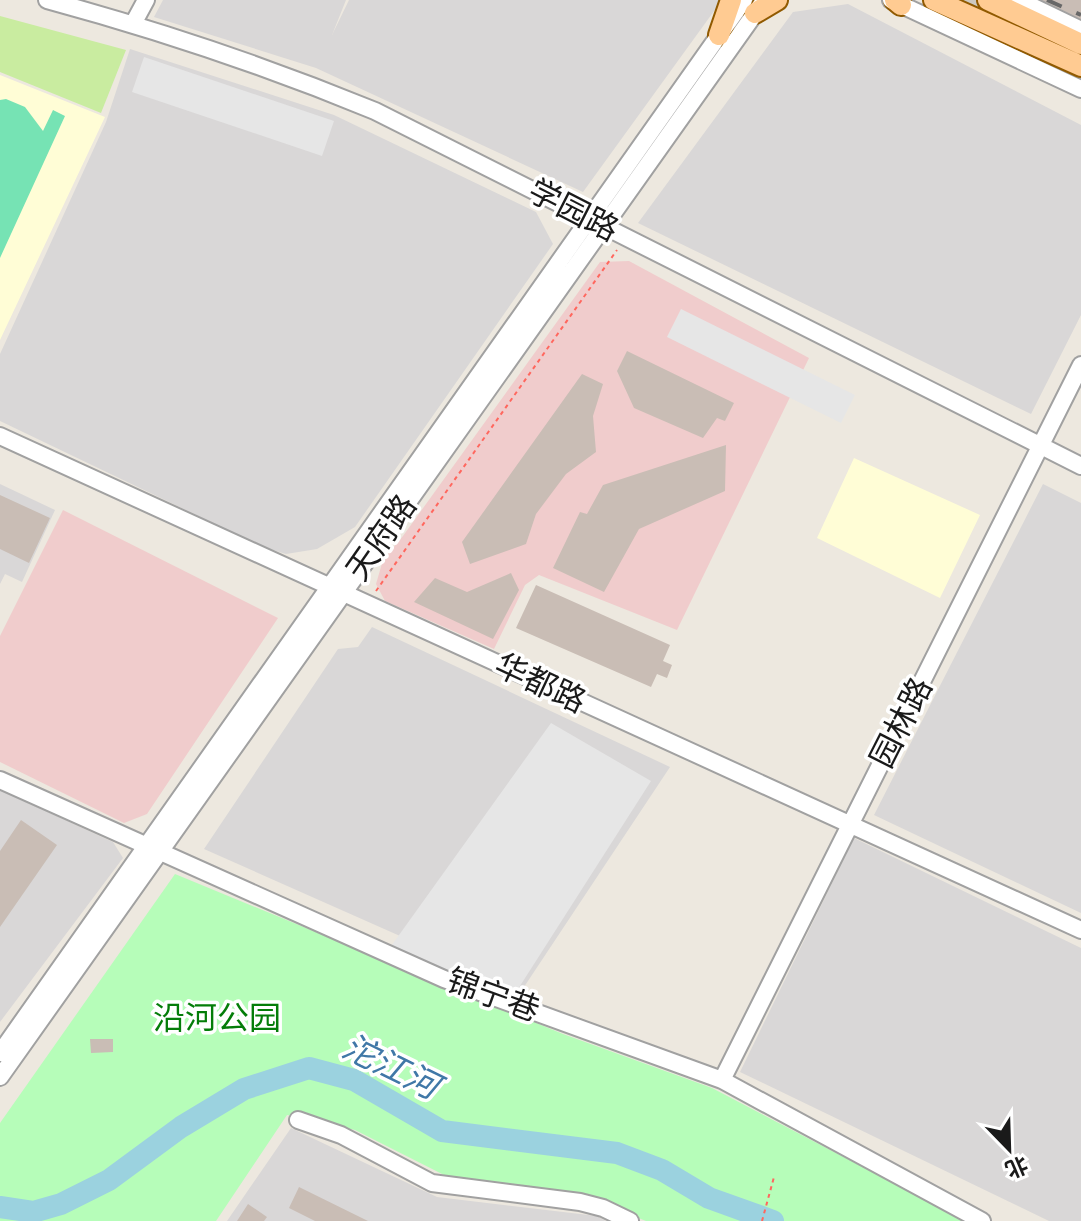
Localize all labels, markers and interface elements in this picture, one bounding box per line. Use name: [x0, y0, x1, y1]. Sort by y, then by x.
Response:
street label: 学园路: [523, 173, 624, 247]
street label: 天府路: [340, 488, 423, 587]
street label: 华都路: [490, 647, 591, 719]
street label: 园林路: [864, 672, 938, 773]
street label: 锦宁巷: [442, 963, 544, 1027]
park label: 沿河公园: [153, 1002, 281, 1035]
water label: 沱江河: [337, 1029, 450, 1108]
north arrow: [969, 1109, 1049, 1189]
text: 北: [1002, 1152, 1031, 1182]

